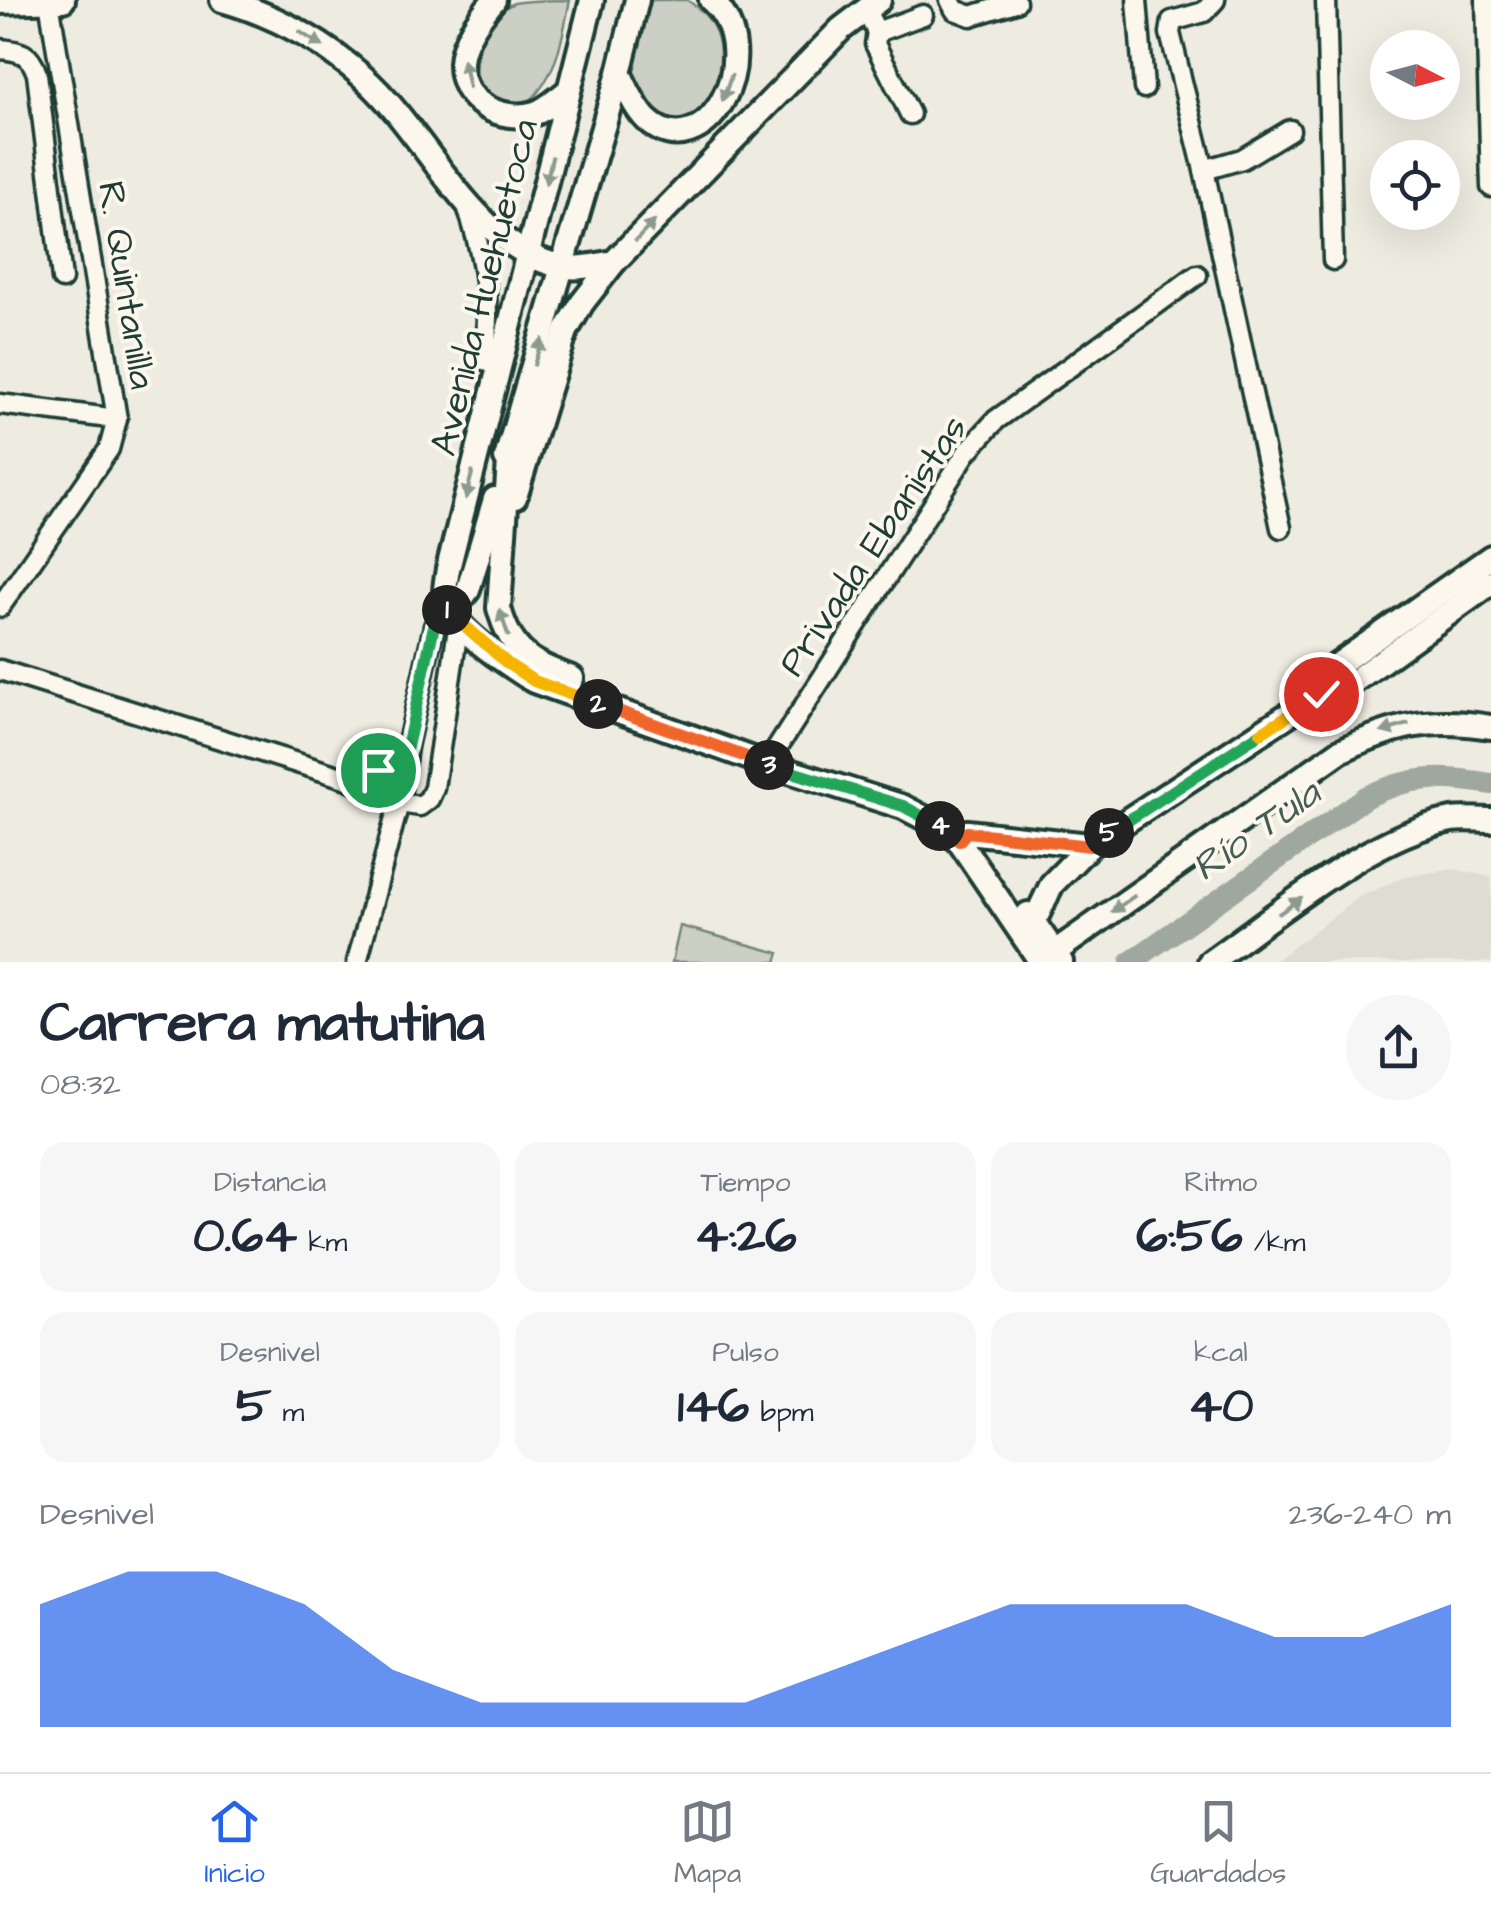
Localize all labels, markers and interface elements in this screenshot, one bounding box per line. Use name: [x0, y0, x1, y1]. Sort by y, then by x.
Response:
one-way arrow: [297, 30, 324, 48]
north arrow: [1370, 30, 1460, 120]
map controls: [1370, 30, 1460, 230]
one-way arrow: [458, 58, 474, 89]
one-way arrow: [718, 74, 733, 104]
street label: Avenida Huehuetoca: [418, 114, 552, 461]
button: locate: [1370, 140, 1460, 230]
one-way arrow: [540, 155, 556, 186]
street label: R. Quintanilla: [84, 178, 168, 393]
one-way arrow: [632, 219, 656, 243]
one-way arrow: [531, 337, 546, 367]
street label: Privada Ebanistas: [767, 405, 980, 687]
one-way arrow: [460, 470, 476, 501]
pin: 1: [422, 585, 472, 635]
text: 1: [445, 590, 449, 629]
one-way arrow: [496, 608, 511, 638]
pin: [1279, 652, 1364, 737]
icon: check: [1294, 667, 1349, 722]
pin: 2: [573, 679, 623, 729]
text: 2: [590, 684, 606, 723]
one-way arrow: [1379, 721, 1410, 736]
pin: [336, 728, 421, 813]
pin: 3: [744, 740, 794, 790]
icon: arrive: [351, 743, 406, 798]
text: 3: [762, 745, 776, 784]
water label: Río Tula: [1181, 766, 1333, 895]
pin: 4: [915, 801, 965, 851]
text: 4: [930, 806, 950, 845]
pin: 5: [1084, 808, 1134, 858]
text: 5: [1099, 813, 1119, 852]
one-way arrow: [1110, 894, 1136, 914]
one-way arrow: [1276, 897, 1303, 917]
text: Carrera matutina: [40, 986, 485, 1062]
button: share: [1346, 995, 1451, 1100]
text: 08:32: [40, 1062, 121, 1107]
text: Distancia: [214, 1163, 326, 1202]
text: Tiempo: [701, 1163, 790, 1202]
text: Ritmo: [1184, 1163, 1257, 1202]
text: 0.64: [193, 1202, 297, 1271]
text: 4:26: [694, 1202, 797, 1271]
text: 6:56: [1136, 1202, 1243, 1271]
text: km: [297, 1223, 347, 1262]
text: /km: [1243, 1223, 1306, 1262]
text: Desnivel: [220, 1333, 320, 1372]
text: Pulso: [712, 1333, 779, 1372]
text: kcal: [1194, 1333, 1248, 1372]
text: 5: [236, 1372, 271, 1441]
text: 146: [677, 1372, 749, 1441]
text: 40: [1188, 1372, 1254, 1441]
text: m: [271, 1393, 304, 1432]
text: bpm: [749, 1393, 814, 1432]
text: Desnivel: [40, 1492, 154, 1537]
text: 236–240 m: [1288, 1492, 1451, 1537]
tab: Inicio: [205, 1794, 265, 1893]
tab: Mapa: [674, 1794, 741, 1893]
tab: Guardados: [1150, 1794, 1286, 1893]

